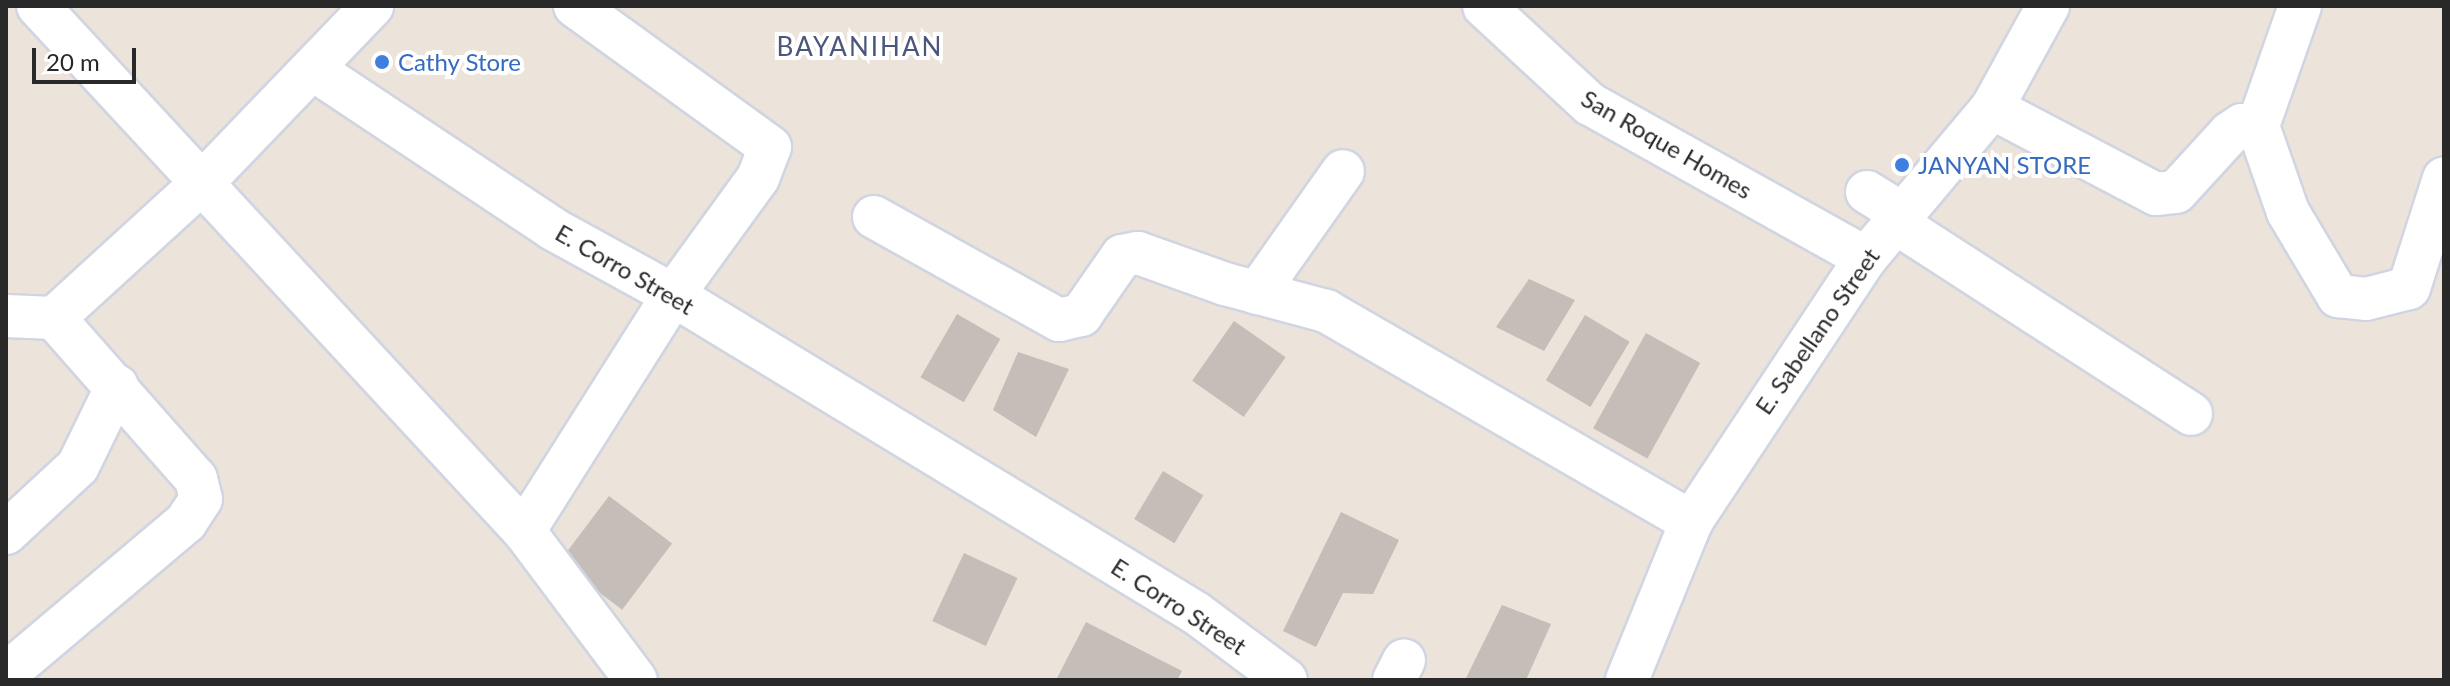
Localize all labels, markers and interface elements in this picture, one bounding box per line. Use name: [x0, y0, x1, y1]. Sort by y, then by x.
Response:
district label: BAYANIHAN: [777, 31, 943, 63]
scale bar: [36, 32, 140, 82]
text: 20 m: [46, 47, 100, 76]
place label: Cathy Store: [398, 48, 522, 76]
marker: Cathy Store: [373, 53, 391, 71]
street label: San Roque Homes: [1577, 83, 1757, 205]
place label: JANYAN STORE: [1918, 151, 2091, 179]
marker: JANYAN STORE: [1893, 156, 1911, 174]
street label: E. Corro Street: [551, 218, 699, 320]
street label: E. Sabellano Street: [1749, 242, 1885, 420]
street label: E. Corro Street: [1106, 552, 1252, 660]

